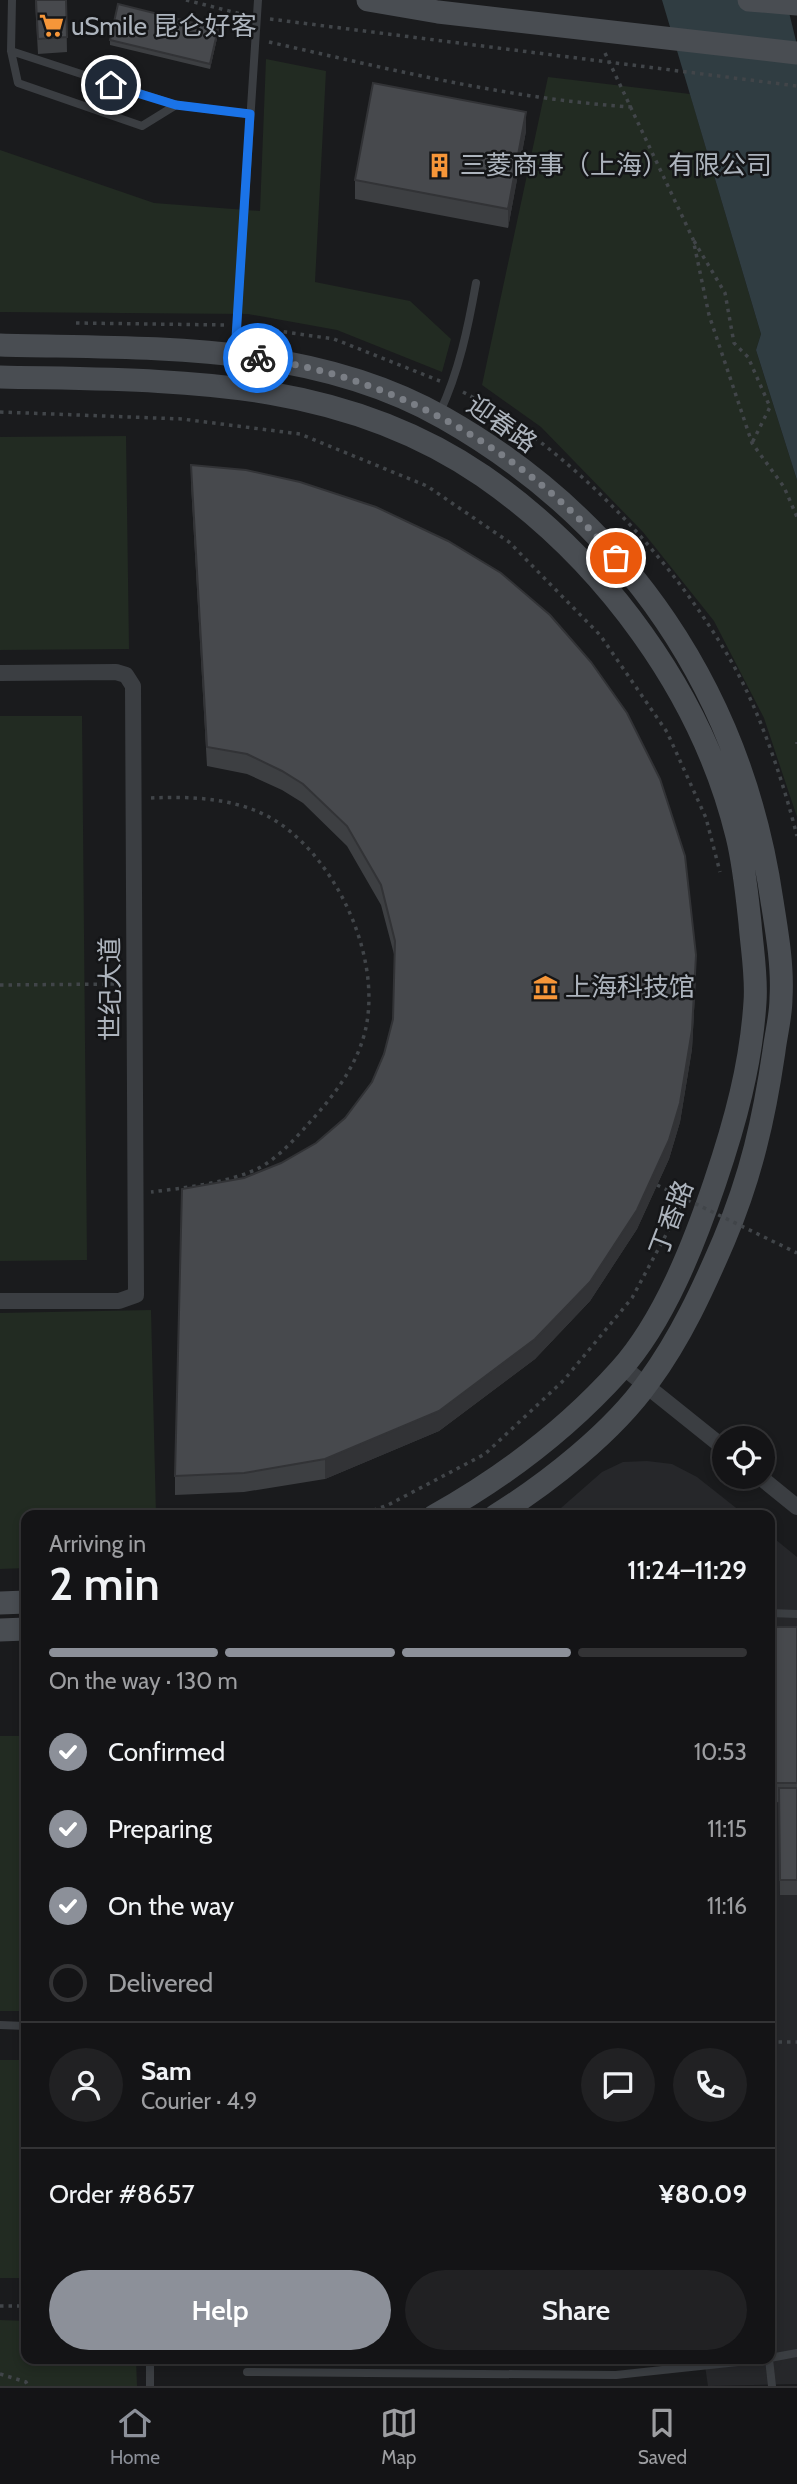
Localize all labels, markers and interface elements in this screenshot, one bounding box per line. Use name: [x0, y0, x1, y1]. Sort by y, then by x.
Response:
place label: uSmile 昆仑好客: [71, 10, 257, 42]
supermarket icon: uSmile 昆仑好客: [37, 12, 65, 40]
pin: [81, 55, 141, 115]
icon: home: [92, 66, 130, 104]
place label: 三菱商事（上海）有限公司: [460, 149, 772, 181]
building icon: 三菱商事（上海）有限公司: [426, 151, 454, 179]
courier: [223, 323, 293, 393]
icon: bike: [239, 339, 277, 377]
street label: 迎春路: [461, 389, 543, 459]
pin: [586, 528, 646, 588]
icon: bag: [597, 539, 635, 577]
street label: 世纪大道: [94, 937, 126, 1041]
place label: 上海科技馆: [565, 971, 695, 1003]
museum icon: 上海科技馆: [531, 973, 559, 1001]
street label: 丁香路: [642, 1176, 700, 1260]
map controls: [712, 1426, 775, 1489]
button: locate: [712, 1426, 775, 1489]
text: Arriving in: [49, 1530, 146, 1558]
text: 11:24–11:29: [627, 1554, 747, 1586]
text: 2 min: [49, 1556, 160, 1612]
text: On the way · 130 m: [49, 1667, 238, 1695]
icon: check: [49, 1733, 87, 1771]
text: Confirmed: [108, 1736, 225, 1768]
text: 10:53: [694, 1738, 747, 1766]
icon: check: [49, 1810, 87, 1848]
text: Preparing: [108, 1813, 212, 1845]
text: 11:15: [707, 1815, 747, 1843]
icon: check: [49, 1887, 87, 1925]
text: On the way: [108, 1890, 234, 1922]
text: 11:16: [707, 1892, 747, 1920]
text: Delivered: [108, 1967, 213, 1999]
button: person: [49, 2048, 123, 2122]
button: chat: [581, 2048, 655, 2122]
button: phone: [673, 2048, 747, 2122]
text: Sam: [141, 2055, 192, 2087]
text: Courier · 4.9: [141, 2087, 257, 2115]
text: Order #8657: [49, 2178, 195, 2210]
text: ¥80.09: [659, 2178, 747, 2210]
button: Help: [49, 2270, 391, 2350]
button: Share: [405, 2270, 747, 2350]
tab: Home: [110, 2404, 160, 2469]
tab: Map: [380, 2404, 418, 2469]
tab: Saved: [638, 2404, 687, 2469]

